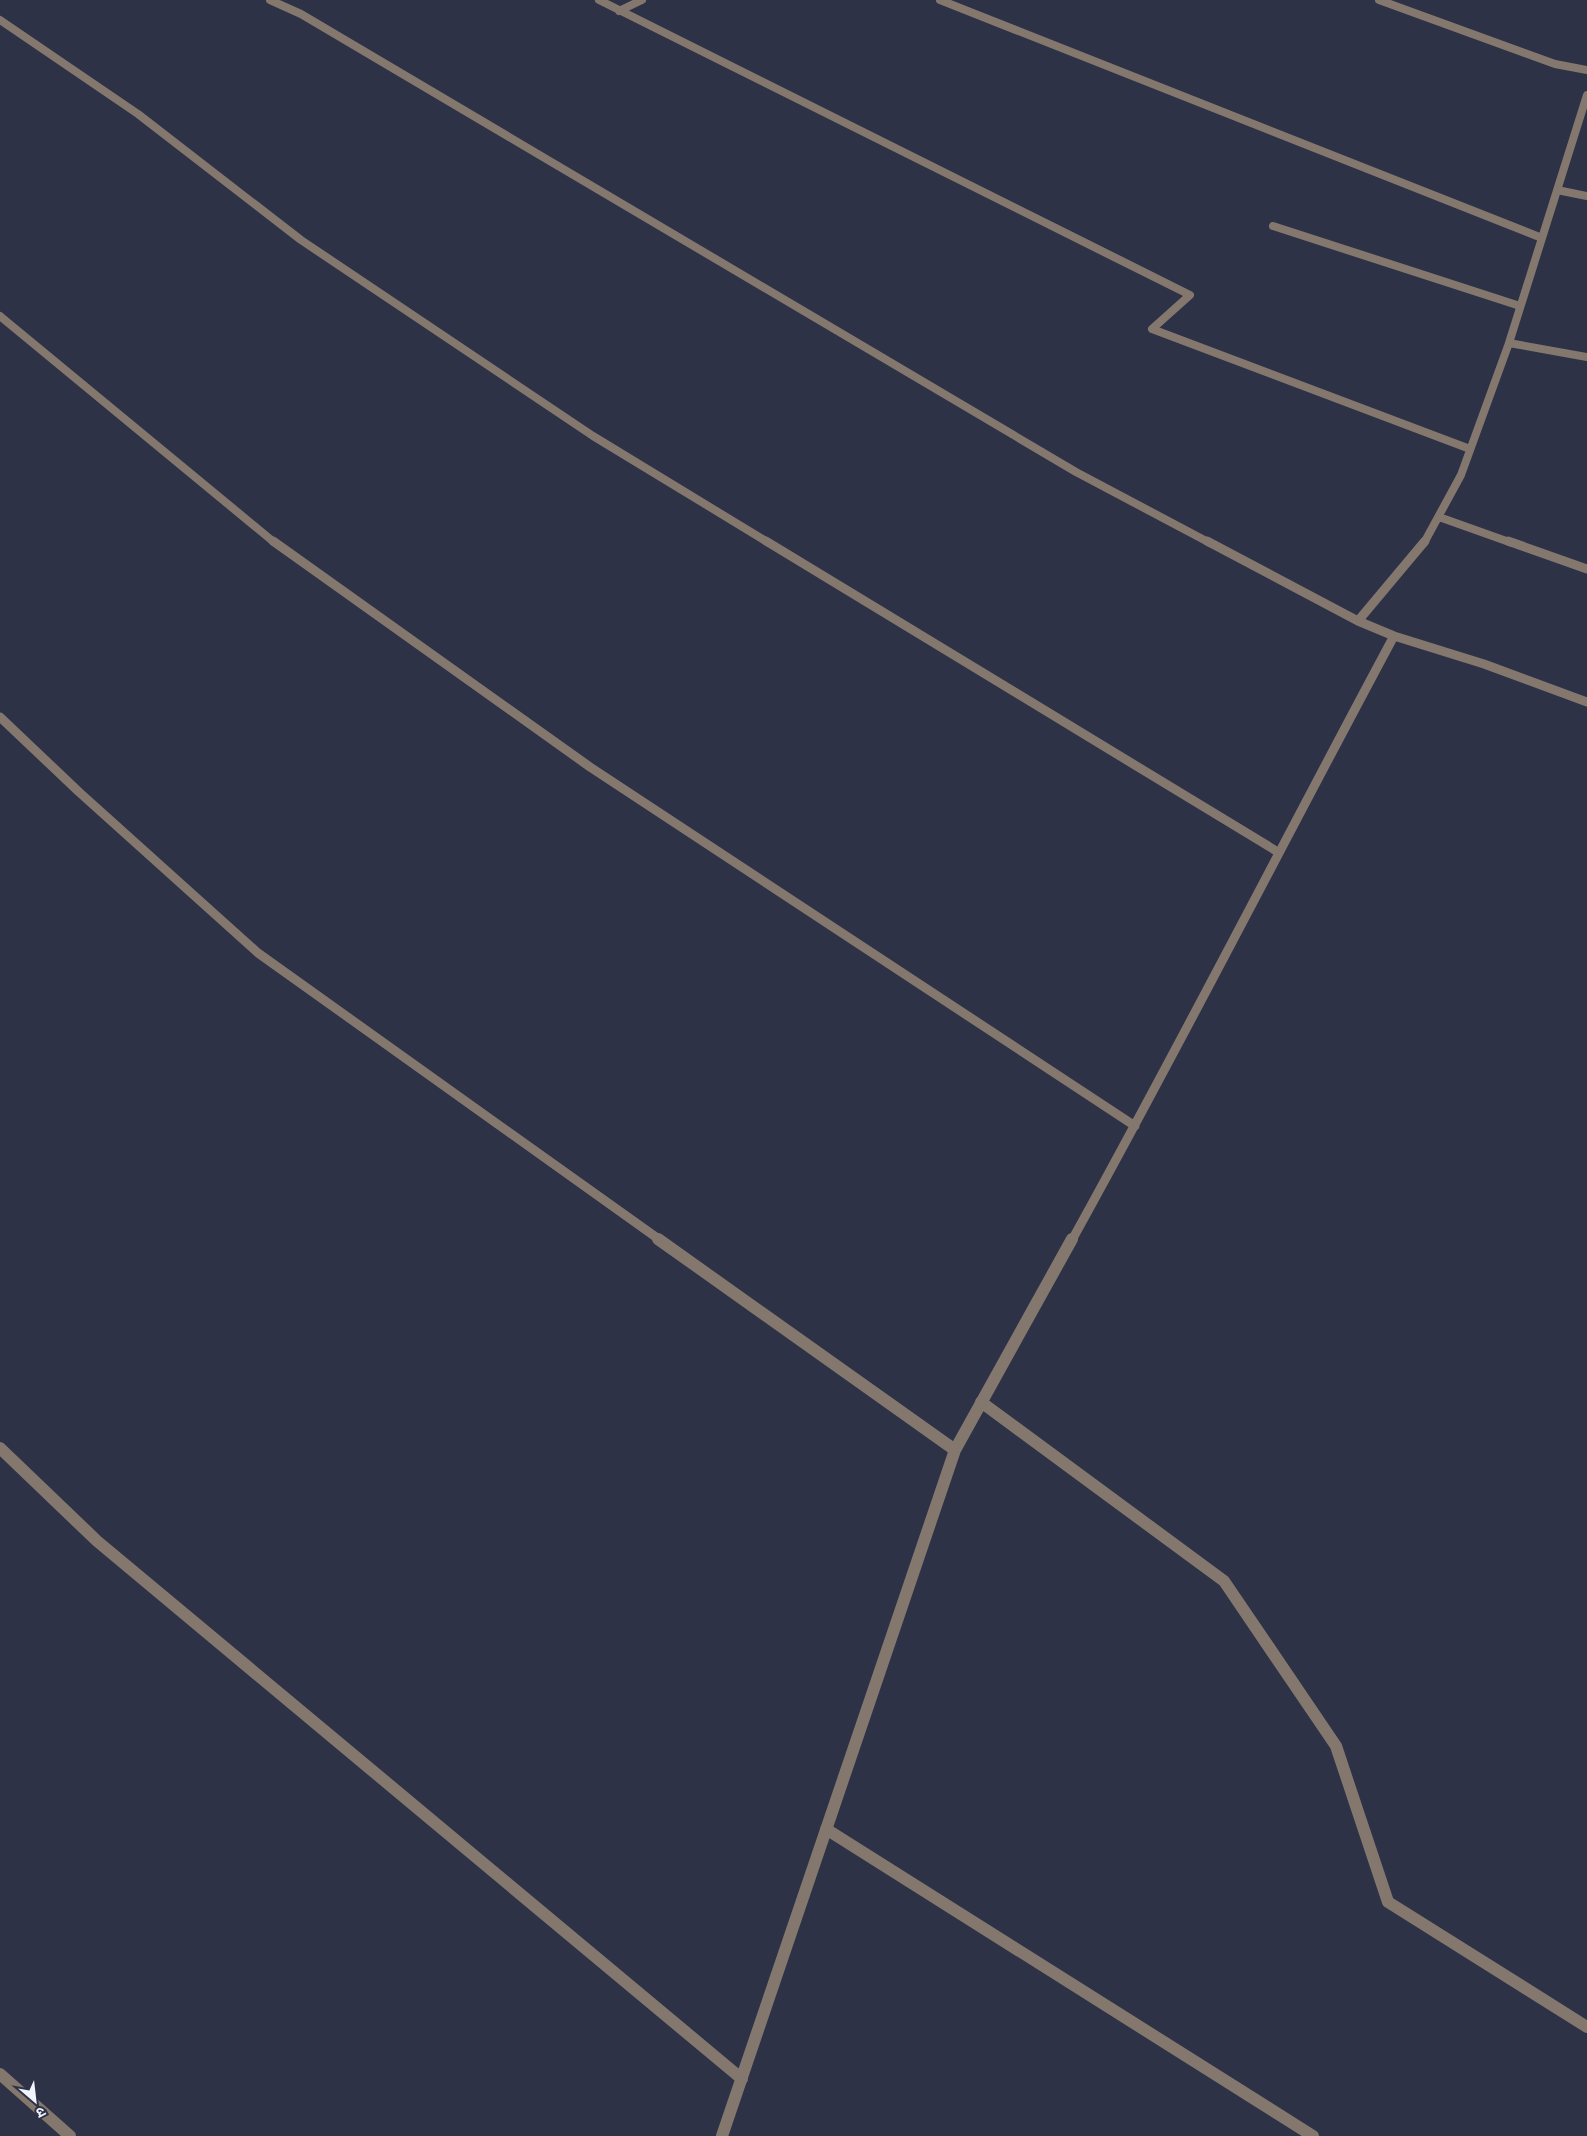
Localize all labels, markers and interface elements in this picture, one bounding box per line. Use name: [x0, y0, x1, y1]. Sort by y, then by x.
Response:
north arrow: [10, 2076, 60, 2126]
text: उ: [33, 2103, 48, 2122]

